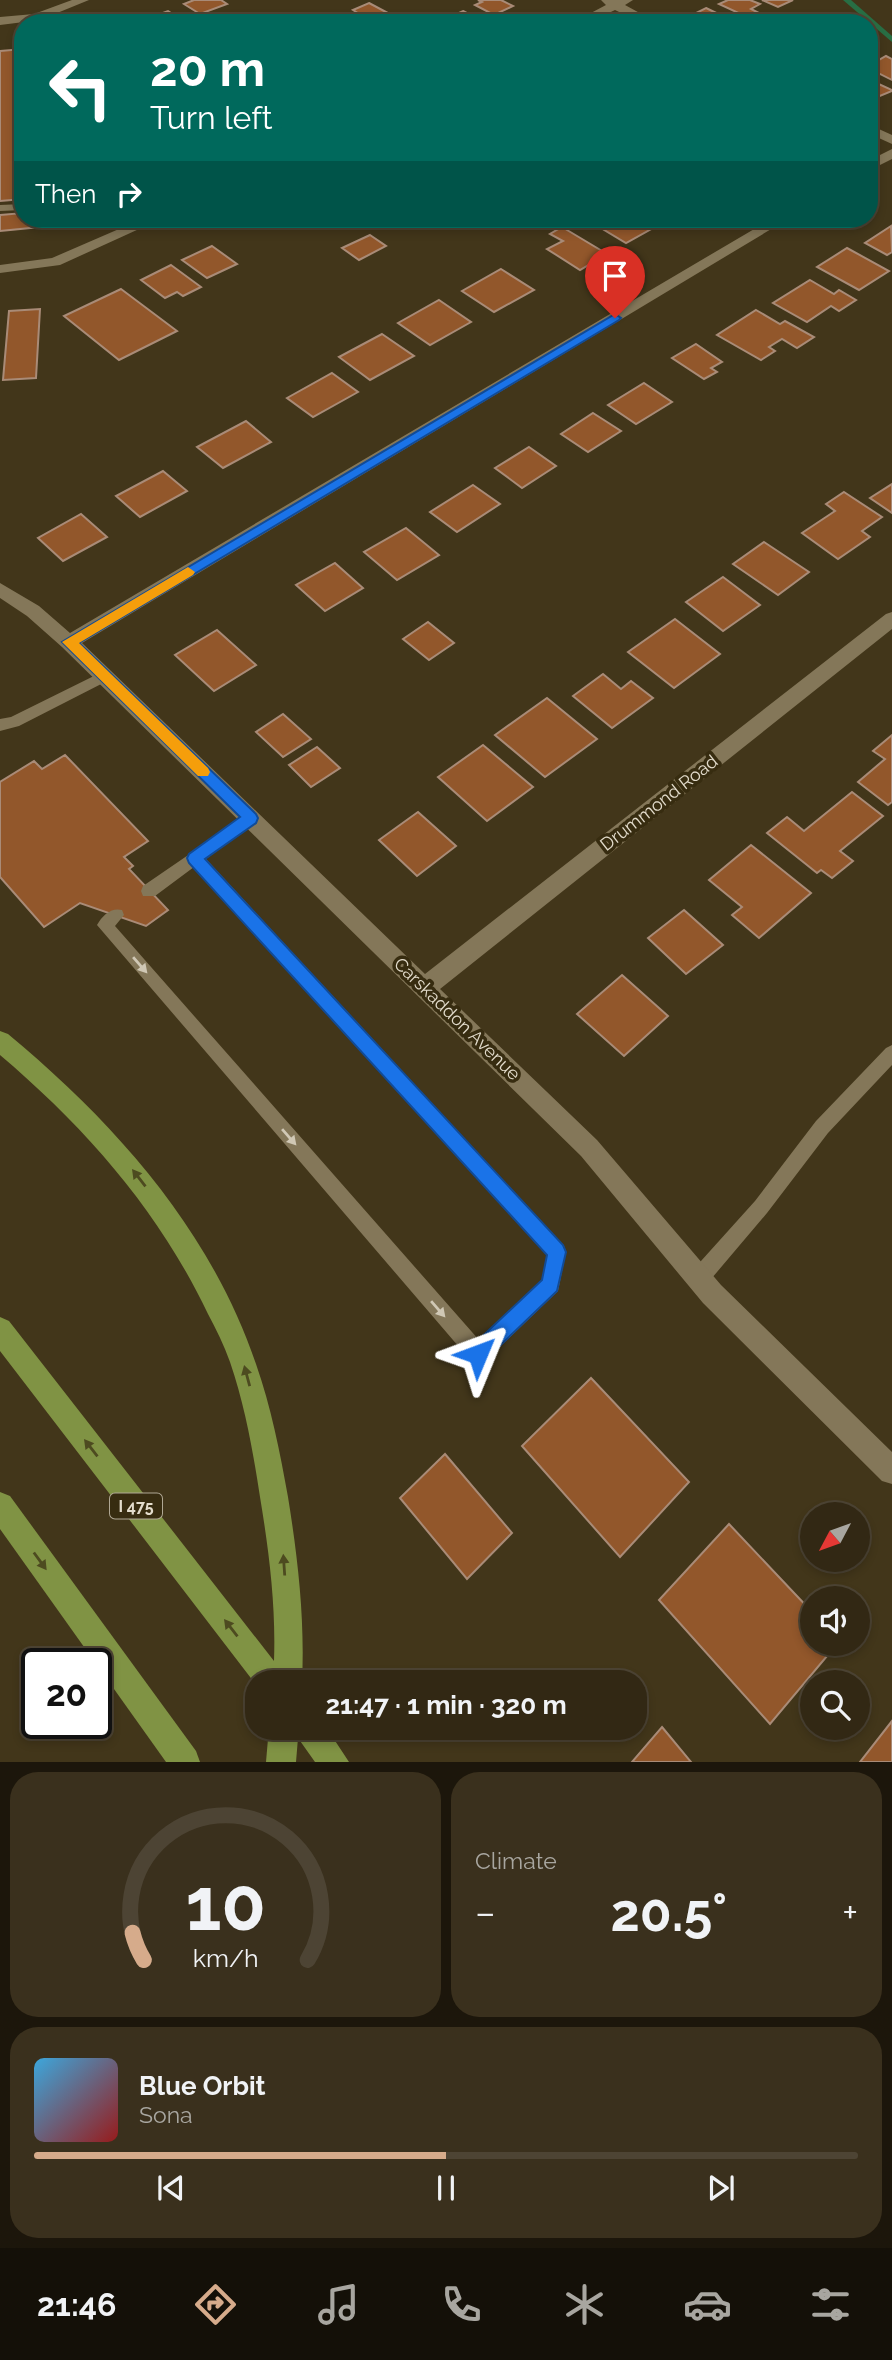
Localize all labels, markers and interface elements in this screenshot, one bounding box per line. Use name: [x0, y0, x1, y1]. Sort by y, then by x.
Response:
text: 20 m: [150, 40, 265, 97]
icon: left: [35, 42, 126, 133]
text: Turn left: [150, 99, 272, 136]
icon: right: [110, 175, 148, 213]
text: Then: [35, 179, 96, 209]
pin: [585, 246, 645, 318]
icon: arrive: [596, 257, 634, 295]
street label: Drummond Road: [596, 750, 722, 855]
street label: Carskaddon Avenue: [390, 953, 525, 1085]
one-way arrow: [132, 956, 148, 974]
one-way arrow: [281, 1128, 297, 1146]
one-way arrow: [132, 1169, 146, 1187]
one-way arrow: [430, 1300, 445, 1317]
position arrow: [441, 1317, 515, 1391]
one-way arrow: [242, 1366, 252, 1387]
one-way arrow: [85, 1439, 99, 1457]
road number: I 475: [110, 1494, 162, 1518]
north arrow: [800, 1502, 870, 1572]
map controls: [800, 1502, 870, 1740]
one-way arrow: [33, 1552, 47, 1570]
one-way arrow: [278, 1554, 289, 1576]
button: sound: [800, 1586, 870, 1656]
one-way arrow: [223, 1619, 238, 1637]
speed limit sign: 20: [21, 1648, 112, 1739]
button: search: [800, 1670, 870, 1740]
text: 21:47 · 1 min · 320 m: [325, 1690, 567, 1720]
text: Climate: [475, 1847, 557, 1874]
text: 10: [185, 1863, 266, 1948]
text: 20.5°: [611, 1882, 727, 1943]
text: −: [475, 1890, 495, 1935]
text: +: [842, 1890, 858, 1935]
text: km/h: [193, 1943, 258, 1973]
text: Blue Orbit: [139, 2071, 266, 2101]
text: Sona: [139, 2101, 193, 2128]
icon: previous: [152, 2169, 190, 2207]
icon: pause: [427, 2169, 465, 2207]
icon: next: [702, 2169, 740, 2207]
icon: directions: [191, 2280, 240, 2329]
icon: music: [314, 2280, 363, 2329]
icon: phone: [437, 2280, 486, 2329]
icon: climate: [560, 2280, 609, 2329]
icon: car: [683, 2280, 732, 2329]
icon: filters: [806, 2280, 855, 2329]
text: 21:46: [37, 2286, 117, 2323]

